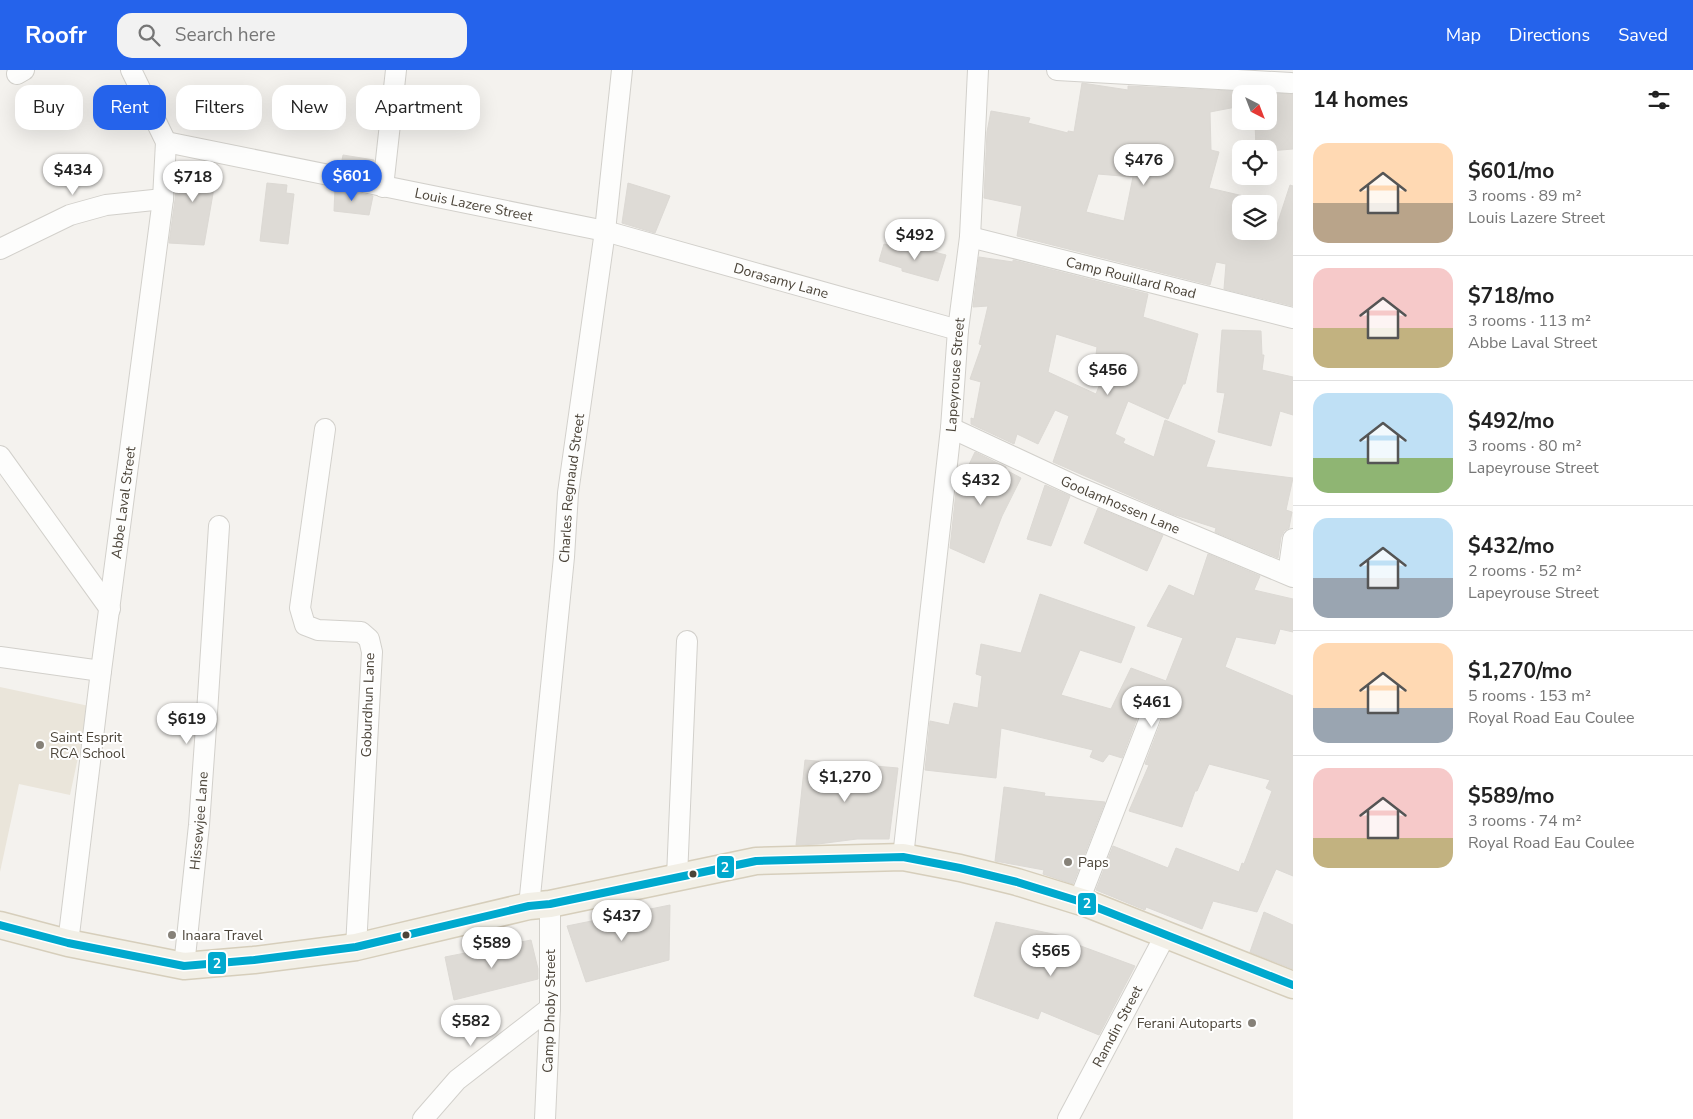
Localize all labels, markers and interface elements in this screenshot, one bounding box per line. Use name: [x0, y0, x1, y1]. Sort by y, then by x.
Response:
search box: [117, 13, 467, 58]
text: Roofr: [25, 19, 87, 51]
icon: search: [135, 21, 163, 49]
text: Search here: [175, 22, 276, 48]
text: Map: [1446, 23, 1481, 47]
text: Directions: [1509, 23, 1590, 47]
text: Saved: [1618, 23, 1668, 47]
chip: Buy: [15, 85, 83, 130]
chip: Rent: [93, 85, 166, 130]
chip: Filters: [176, 85, 262, 130]
chip: New: [272, 85, 346, 130]
chip: Apartment: [356, 85, 480, 130]
north arrow: [1232, 85, 1278, 130]
map controls: [1232, 85, 1277, 240]
text: 14 homes: [1313, 86, 1408, 114]
icon: filters: [1645, 86, 1673, 114]
button: locate: [1232, 140, 1277, 185]
pin: $476: [1114, 144, 1174, 186]
text: $476: [1125, 149, 1163, 171]
pin: $434: [43, 154, 103, 196]
text: $601/mo: [1468, 157, 1554, 185]
text: $434: [54, 159, 92, 181]
pin: $718: [163, 160, 223, 203]
pin: $601: [322, 160, 382, 202]
icon: home: [1353, 163, 1413, 223]
text: $601: [333, 165, 371, 187]
text: $718: [174, 166, 212, 188]
street label: Louis Lazere Street: [413, 183, 534, 226]
text: 3 rooms · 89 m²: [1468, 185, 1581, 207]
button: layers: [1232, 195, 1277, 240]
text: Louis Lazere Street: [1468, 207, 1605, 229]
pin: $492: [885, 218, 945, 261]
text: $492: [896, 224, 934, 246]
street label: Camp Rouillard Road: [1064, 252, 1198, 303]
street label: Dorasamy Lane: [732, 258, 831, 303]
text: $718/mo: [1468, 282, 1554, 310]
icon: home: [1353, 288, 1413, 348]
text: 3 rooms · 113 m²: [1468, 310, 1591, 332]
street label: Lapeyrouse Street: [941, 317, 969, 433]
text: Abbe Laval Street: [1468, 332, 1597, 354]
pin: $456: [1078, 354, 1138, 396]
text: $456: [1089, 359, 1127, 381]
text: $492/mo: [1468, 407, 1554, 435]
street label: Charles Regnaud Street: [554, 412, 589, 564]
icon: home: [1353, 413, 1413, 473]
text: 3 rooms · 80 m²: [1468, 435, 1581, 457]
street label: Abbe Laval Street: [106, 445, 140, 560]
text: Lapeyrouse Street: [1468, 457, 1599, 479]
pin: $432: [951, 464, 1011, 506]
text: $432: [962, 469, 1000, 491]
street label: Goolamhossen Lane: [1058, 471, 1183, 538]
text: $432/mo: [1468, 532, 1554, 560]
icon: home: [1353, 538, 1413, 598]
text: 2 rooms · 52 m²: [1468, 560, 1581, 582]
text: Lapeyrouse Street: [1468, 582, 1599, 604]
street label: Goburdhun Lane: [357, 652, 379, 758]
text: $1,270/mo: [1468, 657, 1572, 685]
icon: home: [1353, 663, 1413, 723]
text: 5 rooms · 153 m²: [1468, 685, 1591, 707]
pin: $461: [1122, 686, 1182, 728]
text: $461: [1133, 691, 1171, 713]
pin: $619: [157, 702, 217, 745]
text: Royal Road Eau Coulee: [1468, 707, 1635, 729]
text: $619: [168, 708, 206, 730]
place label: Saint Esprit RCA School: [50, 728, 126, 763]
marker: Saint Esprit RCA School: [34, 739, 46, 751]
pin: $1,270: [804, 760, 886, 803]
text: $1,270: [819, 766, 871, 788]
street label: Hissewjee Lane: [185, 771, 212, 871]
text: $589/mo: [1468, 782, 1554, 810]
icon: home: [1353, 788, 1413, 848]
text: 3 rooms · 74 m²: [1468, 810, 1581, 832]
text: Royal Road Eau Coulee: [1468, 832, 1635, 854]
place label: Paps: [1078, 853, 1109, 872]
line badge: 2: [716, 855, 735, 879]
marker: Paps: [1062, 856, 1074, 868]
text: 2: [721, 858, 729, 877]
unlabelled marker: [688, 869, 698, 879]
line badge: 2: [1077, 892, 1097, 916]
text: 2: [1083, 894, 1091, 913]
pin: $437: [592, 900, 652, 942]
text: $437: [603, 905, 641, 927]
place label: Inaara Travel: [182, 926, 264, 945]
pin: $589: [462, 926, 522, 969]
marker: Inaara Travel: [166, 929, 178, 941]
unlabelled marker: [401, 930, 411, 940]
text: $589: [473, 932, 511, 954]
pin: $565: [1021, 934, 1081, 977]
text: $565: [1032, 940, 1070, 962]
street label: Camp Dhoby Street: [538, 949, 560, 1073]
line badge: 2: [207, 951, 227, 975]
text: 2: [213, 954, 221, 973]
street label: Ramdin Street: [1088, 982, 1147, 1070]
pin: $582: [441, 1004, 501, 1047]
text: $582: [452, 1010, 490, 1032]
place label: Ferani Autoparts: [1137, 1014, 1242, 1033]
marker: Ferani Autoparts: [1246, 1017, 1258, 1029]

